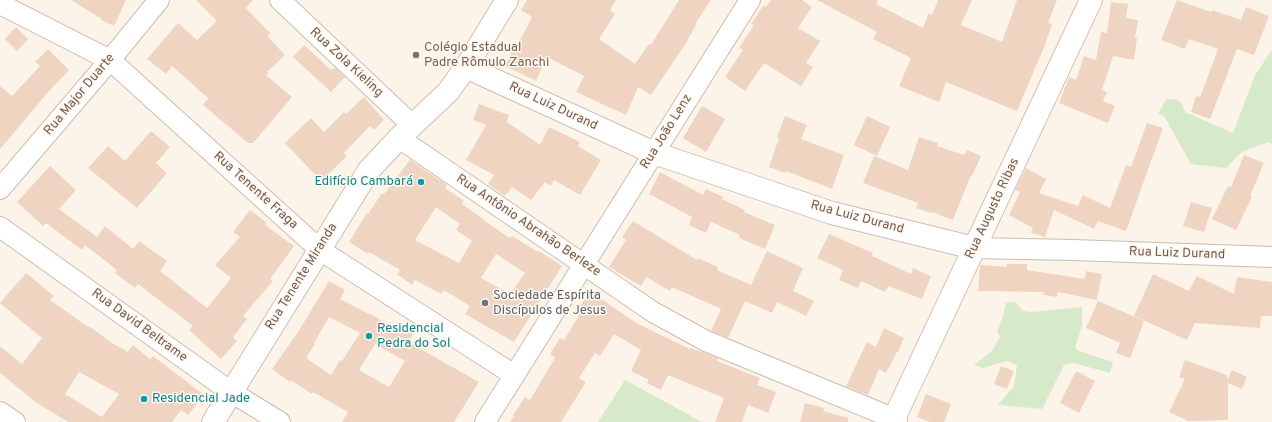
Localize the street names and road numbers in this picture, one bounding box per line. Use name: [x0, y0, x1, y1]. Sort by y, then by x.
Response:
street label: Rua Zola Kieling: [306, 25, 386, 101]
street label: Rua Major Duarte: [41, 51, 119, 139]
street label: Rua Luiz Durand: [506, 80, 600, 134]
street label: Rua João Lenz: [638, 92, 696, 172]
street label: Rua Tenente Fraga: [210, 149, 300, 233]
street label: Rua Augusto Ribas: [963, 156, 1023, 262]
street label: Rua Antônio Abrahão Berleze: [453, 172, 603, 280]
street label: Rua Luiz Durand: [809, 198, 905, 238]
street label: Rua Tenente Miranda: [263, 221, 341, 333]
street label: Rua Luiz Durand: [1129, 245, 1225, 263]
street label: Rua David Beltrame: [88, 286, 190, 366]

